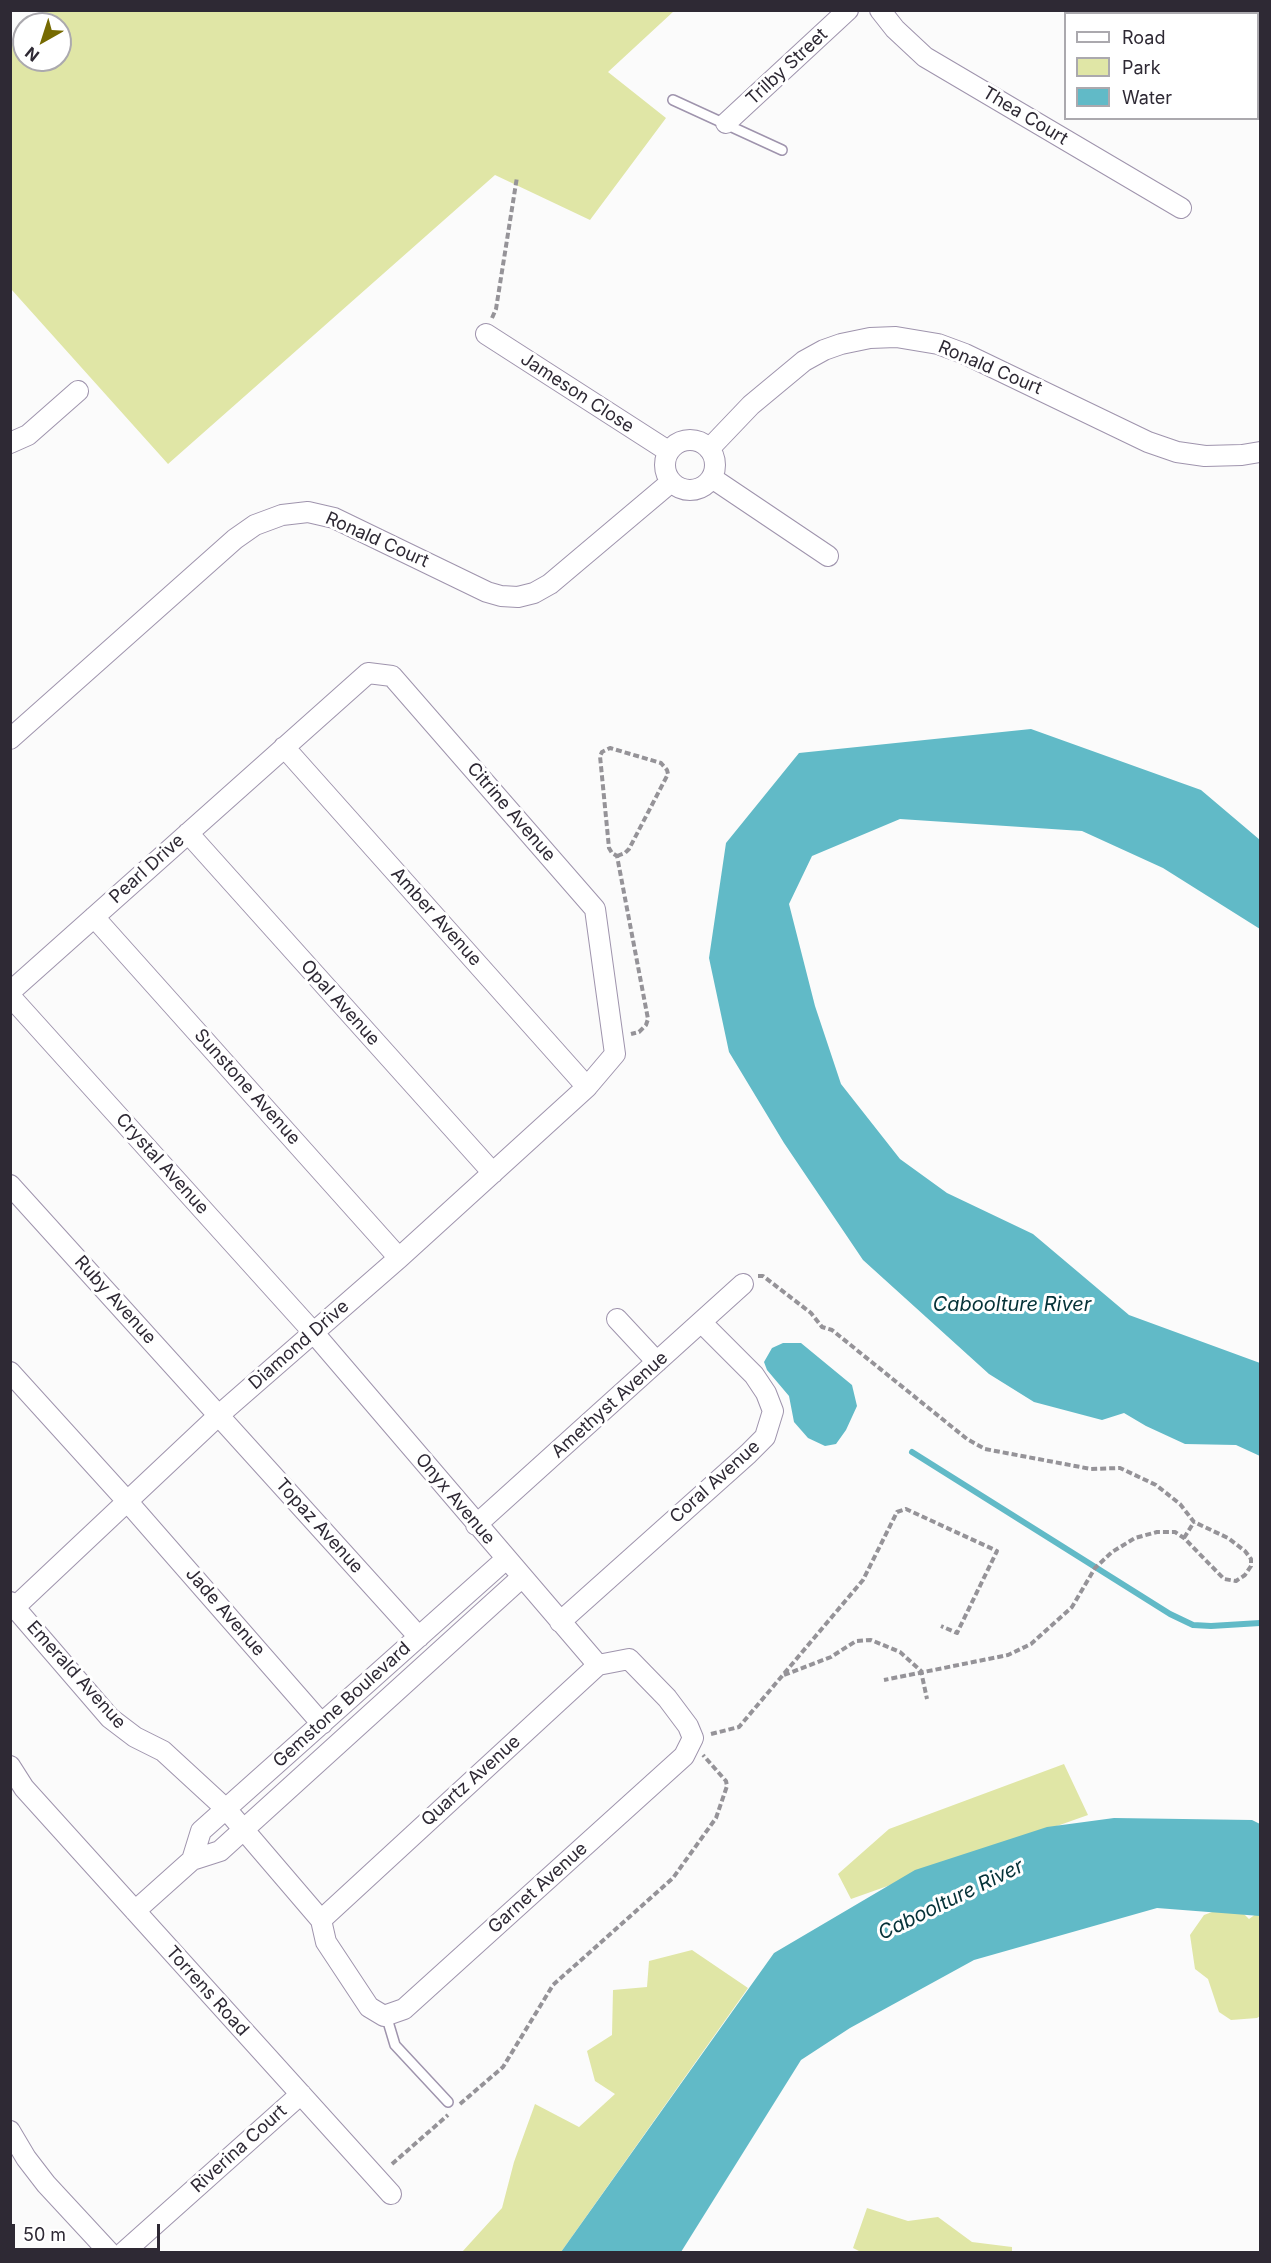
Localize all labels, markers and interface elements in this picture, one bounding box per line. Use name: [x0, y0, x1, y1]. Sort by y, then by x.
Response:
north arrow: [12, 12, 72, 72]
legend: [1064, 12, 1259, 120]
street label: Trilby Street: [742, 24, 832, 110]
text: Road: [1122, 27, 1165, 48]
text: N: [21, 43, 43, 66]
text: Park: [1122, 57, 1161, 78]
street label: Thea Court: [978, 82, 1072, 150]
text: Water: [1122, 87, 1172, 108]
street label: Ronald Court: [935, 336, 1045, 400]
street label: Jameson Close: [516, 348, 638, 438]
street label: Ronald Court: [322, 508, 432, 572]
street label: Citrine Avenue: [462, 758, 560, 866]
street label: Pearl Drive: [105, 830, 189, 908]
street label: Amber Avenue: [386, 863, 486, 971]
street label: Opal Avenue: [296, 956, 384, 1050]
street label: Sunstone Avenue: [189, 1025, 305, 1149]
street label: Crystal Avenue: [111, 1109, 213, 1219]
street label: Ruby Avenue: [70, 1251, 160, 1349]
water label: Caboolture River: [933, 1293, 1091, 1317]
street label: Diamond Drive: [245, 1296, 353, 1394]
street label: Amethyst Avenue: [548, 1347, 672, 1463]
street label: Coral Avenue: [666, 1436, 764, 1528]
street label: Onyx Avenue: [411, 1449, 499, 1549]
street label: Topaz Avenue: [271, 1474, 367, 1578]
street label: Jade Avenue: [181, 1563, 269, 1661]
street label: Emerald Avenue: [22, 1617, 130, 1733]
street label: Gemstone Boulevard: [269, 1638, 415, 1772]
street label: Quartz Avenue: [417, 1731, 525, 1831]
street label: Garnet Avenue: [484, 1838, 592, 1938]
water label: Caboolture River: [874, 1854, 1028, 1946]
street label: Torrens Road: [161, 1942, 253, 2040]
street label: Riverina Court: [187, 2101, 291, 2197]
scale bar: [15, 2212, 164, 2250]
text: 50 m: [23, 2224, 66, 2245]

